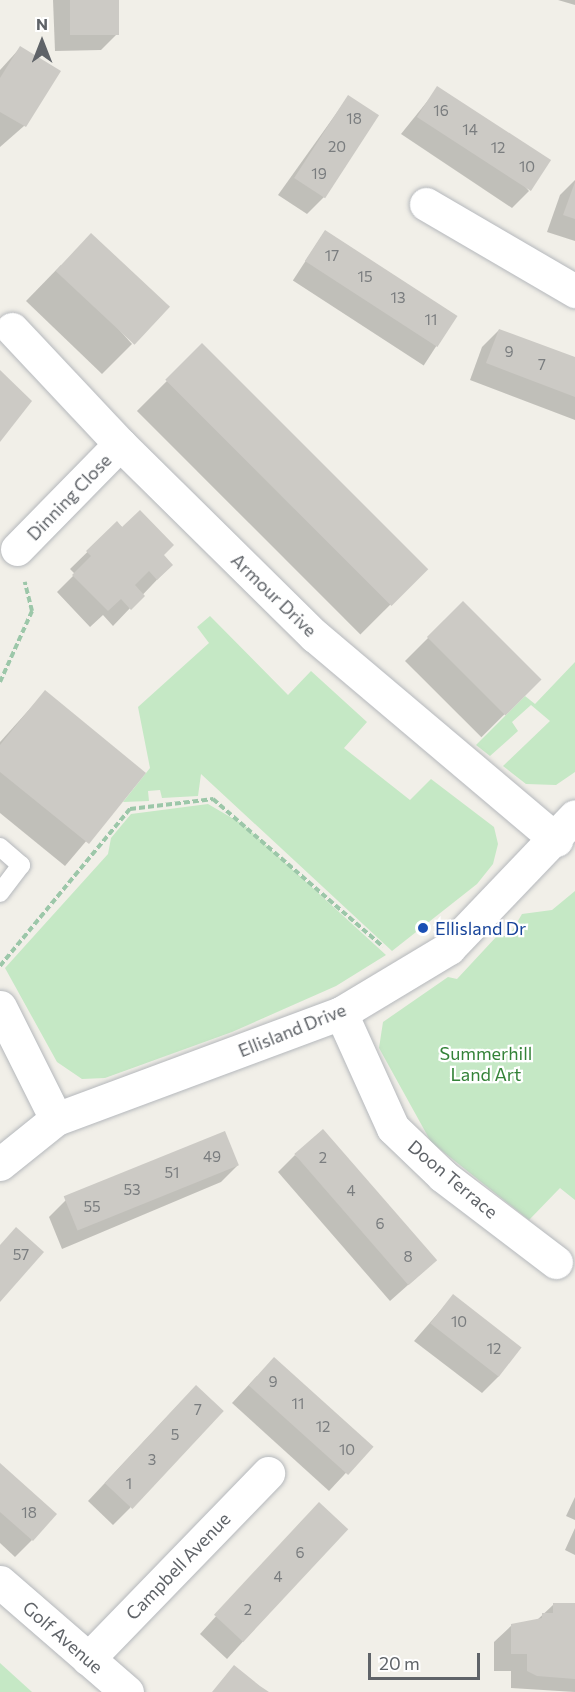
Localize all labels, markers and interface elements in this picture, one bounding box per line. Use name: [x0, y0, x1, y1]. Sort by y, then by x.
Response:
north arrow: [12, 12, 72, 72]
text: N: [36, 14, 48, 33]
house number: 16: [433, 102, 449, 120]
house number: 18: [346, 110, 362, 128]
house number: 14: [462, 121, 478, 139]
house number: 20: [328, 138, 346, 156]
house number: 12: [491, 139, 505, 157]
house number: 10: [519, 158, 535, 176]
house number: 19: [311, 165, 327, 183]
house number: 17: [325, 247, 339, 265]
house number: 15: [357, 268, 373, 286]
house number: 13: [391, 289, 405, 307]
house number: 11: [425, 311, 437, 329]
house number: 9: [504, 343, 514, 361]
house number: 7: [538, 356, 546, 374]
street label: Dinning Close: [22, 449, 116, 545]
street label: Armour Drive: [227, 549, 321, 641]
place label: Ellisland Dr: [435, 917, 526, 939]
marker: Ellisland Dr: [416, 921, 430, 935]
street label: Ellisland Drive: [235, 999, 349, 1061]
park label: Summerhill Land Art: [440, 1043, 532, 1086]
street label: Doon Terrace: [404, 1135, 502, 1223]
house number: 49: [203, 1148, 221, 1166]
house number: 2: [319, 1149, 327, 1167]
house number: 51: [164, 1164, 180, 1182]
house number: 53: [123, 1181, 141, 1199]
house number: 4: [347, 1182, 355, 1200]
house number: 55: [83, 1198, 101, 1216]
house number: 6: [375, 1215, 385, 1233]
house number: 57: [13, 1246, 29, 1264]
house number: 8: [403, 1248, 413, 1266]
house number: 10: [451, 1313, 467, 1331]
house number: 12: [487, 1340, 501, 1358]
house number: 9: [268, 1373, 278, 1391]
house number: 11: [292, 1395, 304, 1413]
house number: 7: [194, 1401, 202, 1419]
house number: 12: [316, 1418, 330, 1436]
house number: 5: [171, 1426, 179, 1444]
house number: 10: [339, 1441, 355, 1459]
house number: 3: [148, 1451, 156, 1469]
house number: 1: [126, 1475, 132, 1493]
house number: 18: [21, 1504, 37, 1522]
street label: Campbell Avenue: [121, 1508, 235, 1624]
house number: 6: [295, 1544, 305, 1562]
house number: 4: [274, 1568, 282, 1586]
street label: Golf Avenue: [19, 1596, 107, 1678]
house number: 2: [244, 1601, 252, 1619]
scale bar: [371, 1641, 484, 1679]
text: 20 m: [379, 1652, 420, 1674]

